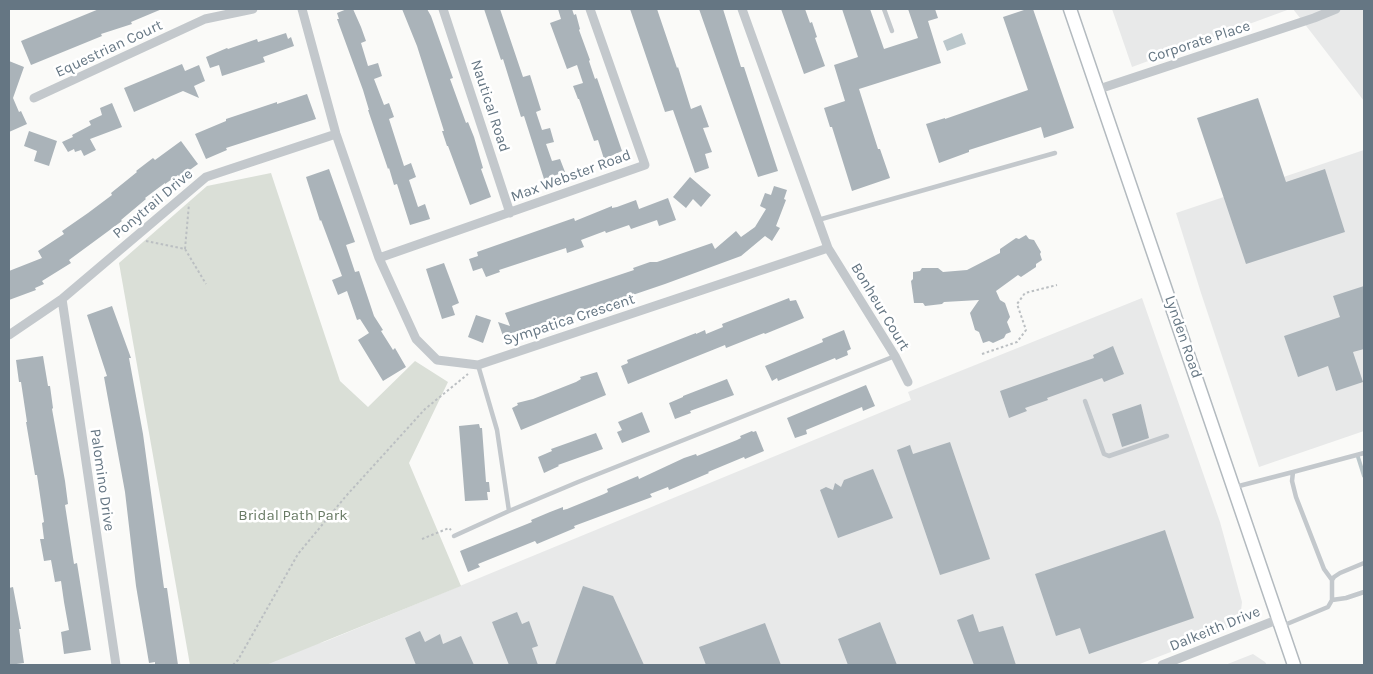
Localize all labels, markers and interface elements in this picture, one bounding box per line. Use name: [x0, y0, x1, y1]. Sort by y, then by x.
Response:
street label: Equestrian Court: [53, 16, 165, 82]
street label: Corporate Place: [1146, 17, 1252, 67]
street label: Nautical Road: [467, 58, 513, 154]
street label: Max Webster Road: [509, 146, 633, 206]
street label: Ponytrail Drive: [109, 165, 197, 243]
street label: Bonheur Court: [847, 260, 913, 354]
street label: Sympatica Crescent: [501, 290, 637, 350]
street label: Lynden Road: [1160, 293, 1206, 381]
street label: Palomino Drive: [86, 428, 118, 532]
park label: Bridal Path Park: [238, 507, 348, 525]
street label: Dalkeith Drive: [1167, 603, 1263, 655]

